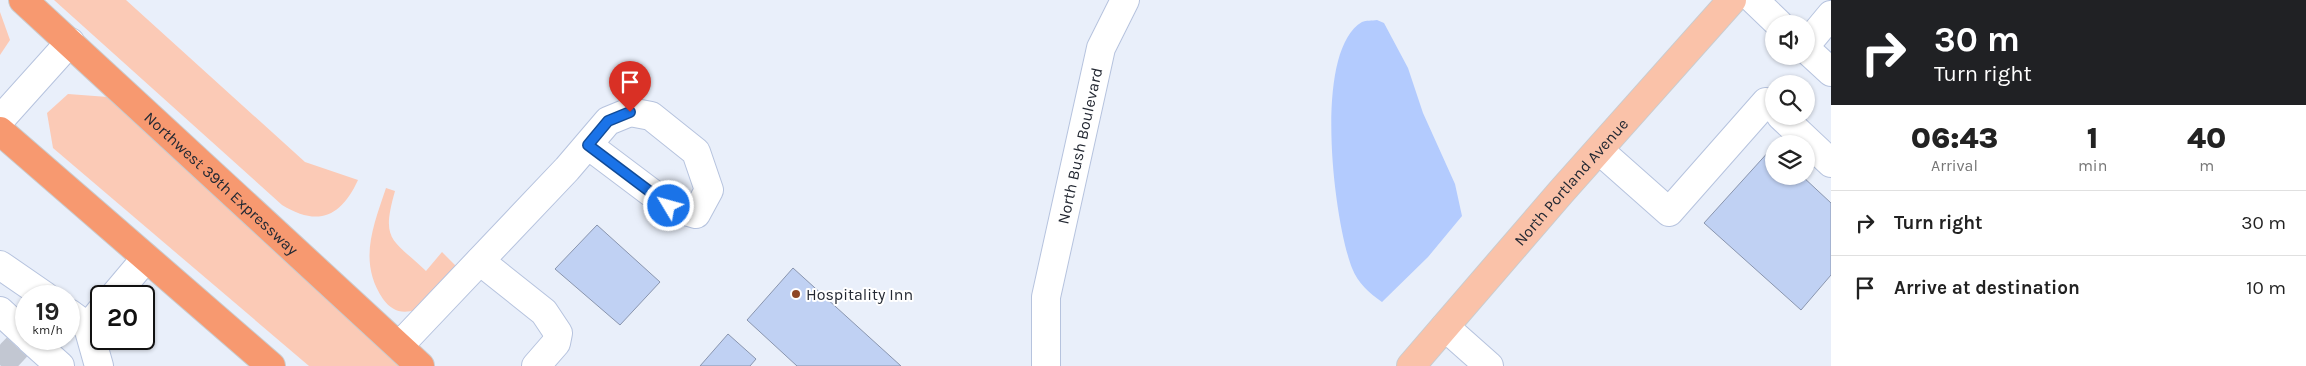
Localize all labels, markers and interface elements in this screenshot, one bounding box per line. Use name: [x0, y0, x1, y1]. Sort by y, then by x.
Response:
map controls: [1765, 15, 1815, 185]
button: sound: [1765, 15, 1815, 65]
text: 30 m: [1934, 19, 2020, 60]
icon: right: [1851, 20, 1916, 85]
pin: [609, 61, 651, 112]
text: Turn right: [1934, 61, 2032, 87]
street label: North Bush Boulevard: [1053, 66, 1106, 226]
icon: arrive: [616, 68, 644, 96]
button: search: [1765, 75, 1815, 125]
street label: Northwest 39th Expressway: [141, 107, 303, 259]
street label: North Portland Avenue: [1510, 114, 1632, 249]
text: 06:43: [1911, 120, 1998, 156]
text: 1: [2087, 120, 2098, 156]
text: 40: [2187, 120, 2226, 156]
button: layers: [1765, 135, 1815, 185]
text: Arrival: [1931, 156, 1978, 175]
text: min: [2078, 156, 2107, 175]
text: m: [2199, 156, 2214, 175]
position arrow: [642, 179, 694, 231]
icon: right: [1851, 209, 1879, 237]
text: Turn right: [1894, 212, 1983, 234]
text: 30 m: [2241, 212, 2286, 234]
icon: arrive: [1851, 274, 1879, 302]
text: Arrive at destination: [1894, 277, 2080, 299]
text: 10 m: [2246, 277, 2286, 299]
speed limit sign: 20: [90, 285, 155, 350]
place label: Hospitality Inn: [806, 285, 913, 304]
marker: Hospitality Inn: [790, 288, 802, 300]
text: 19: [35, 297, 60, 326]
text: km/h: [32, 323, 63, 337]

